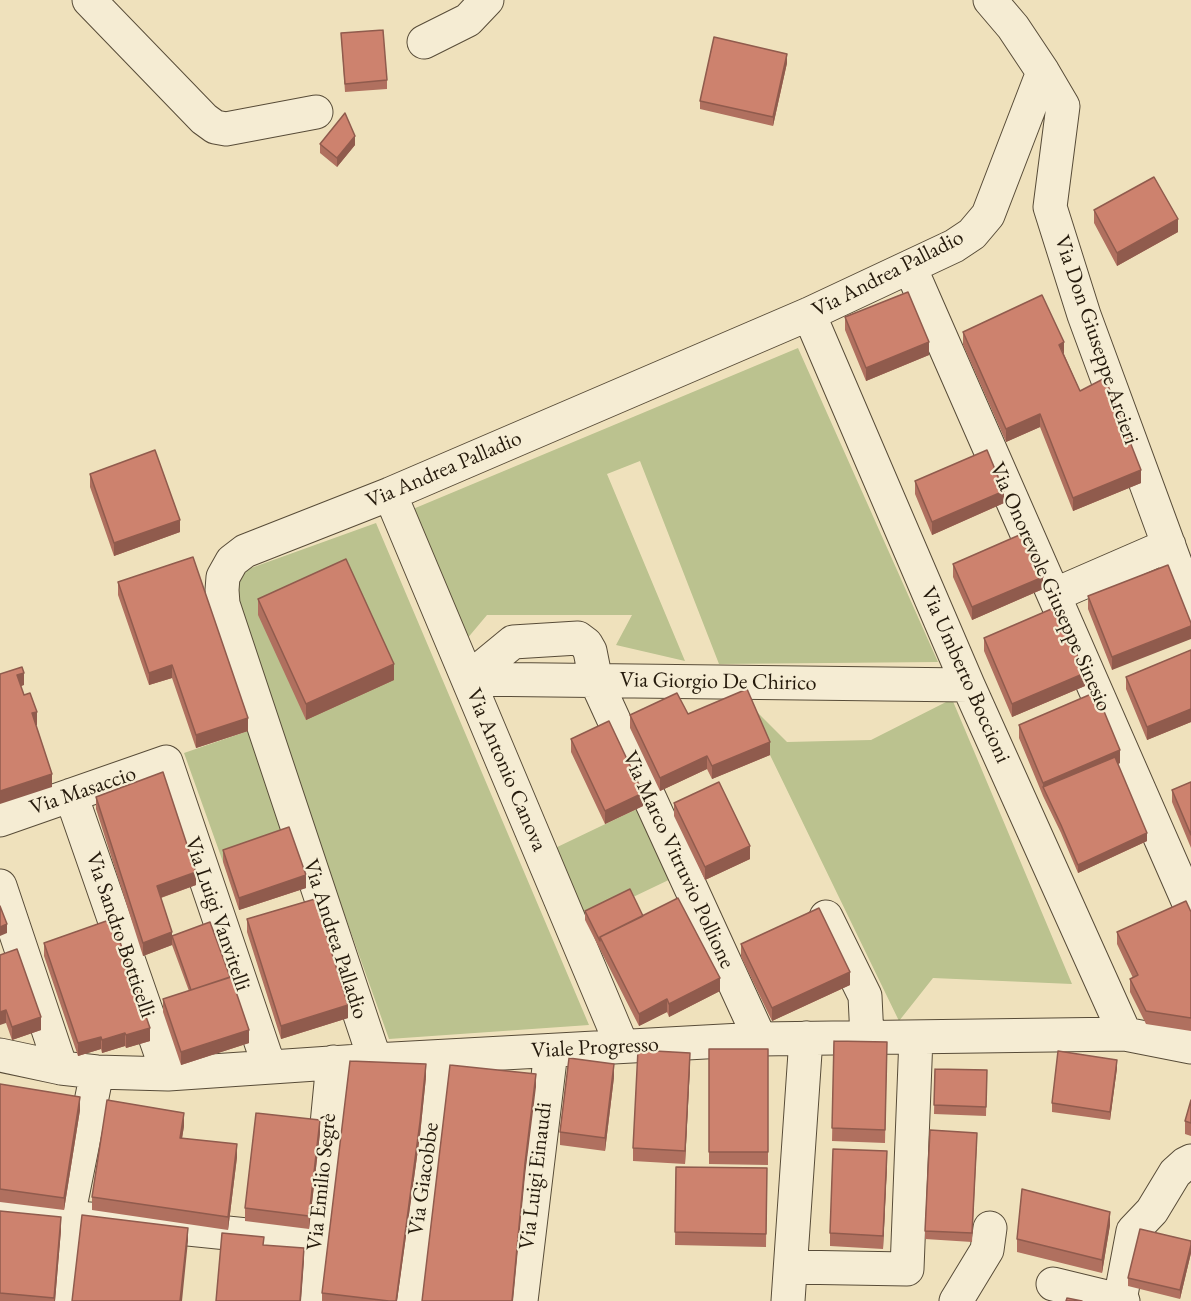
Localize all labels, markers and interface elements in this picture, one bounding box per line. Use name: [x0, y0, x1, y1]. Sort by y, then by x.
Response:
street label: Via Andrea Palladio: [808, 224, 968, 324]
street label: Via Don Giuseppe Arcieri: [1048, 232, 1144, 448]
street label: Via Andrea Palladio: [362, 425, 526, 515]
street label: Via Onorevole Giuseppe Sinesio: [983, 458, 1117, 716]
street label: Via Umberto Boccioni: [914, 583, 1016, 767]
street label: Via Giorgio De Chirico: [619, 667, 817, 697]
street label: Via Antonio Canova: [460, 685, 552, 855]
street label: Via Marco Vitruvio Pollione: [616, 747, 740, 973]
street label: Via Masaccio: [26, 760, 140, 822]
street label: Via Luigi Vanvitelli: [178, 834, 256, 994]
street label: Via Sandro Botticelli: [79, 849, 161, 1021]
street label: Via Andrea Palladio: [297, 856, 373, 1022]
street label: Viale Progresso: [531, 1031, 659, 1065]
street label: Via Luigi Einaudi: [514, 1101, 558, 1251]
street label: Via Emilio Segrè: [302, 1112, 342, 1252]
street label: Via Giacobbe: [403, 1121, 445, 1237]

